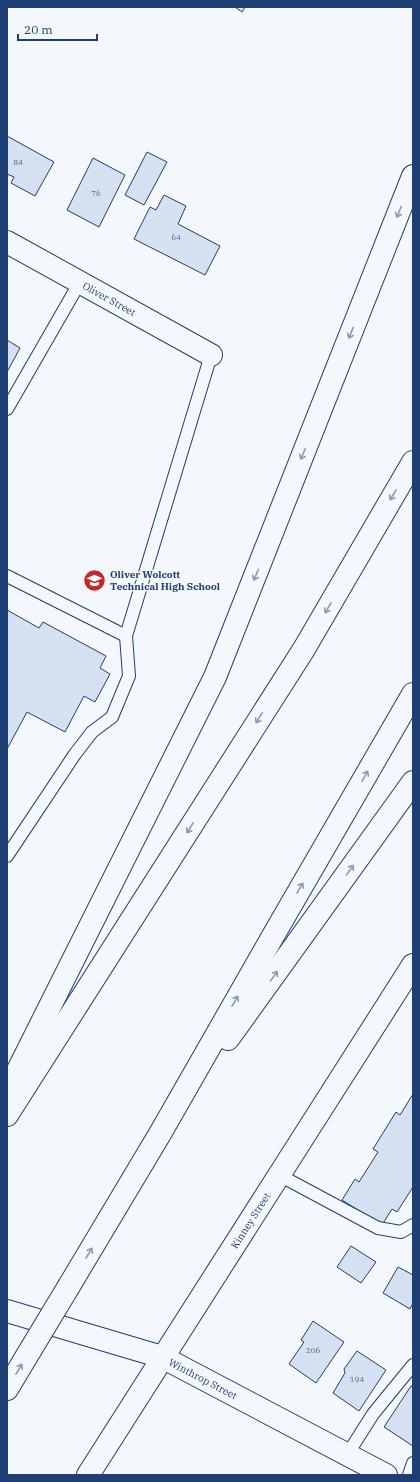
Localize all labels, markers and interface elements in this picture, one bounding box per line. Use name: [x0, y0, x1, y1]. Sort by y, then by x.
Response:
scale bar: [18, 16, 97, 42]
text: 20 m: [24, 22, 53, 37]
house number: 84: [13, 157, 23, 167]
house number: 76: [91, 188, 101, 198]
one-way arrow: [394, 205, 402, 217]
house number: 64: [171, 232, 181, 242]
street label: Oliver Street: [80, 279, 139, 319]
one-way arrow: [347, 326, 354, 338]
one-way arrow: [299, 447, 307, 459]
one-way arrow: [389, 489, 397, 501]
school or university icon: Oliver Wolcott Technical High School: [81, 567, 107, 593]
place label: Oliver Wolcott Technical High School: [110, 568, 220, 593]
one-way arrow: [251, 568, 259, 580]
one-way arrow: [323, 602, 331, 614]
one-way arrow: [255, 712, 263, 724]
one-way arrow: [362, 770, 370, 782]
one-way arrow: [185, 822, 193, 834]
one-way arrow: [345, 865, 354, 876]
one-way arrow: [297, 882, 305, 894]
one-way arrow: [269, 970, 278, 981]
one-way arrow: [232, 995, 240, 1007]
street label: Kinney Street: [228, 1189, 273, 1251]
one-way arrow: [85, 1247, 93, 1259]
house number: 206: [306, 1345, 320, 1355]
street label: Winthrop Street: [167, 1355, 240, 1402]
one-way arrow: [15, 1364, 23, 1375]
house number: 194: [350, 1374, 364, 1384]

